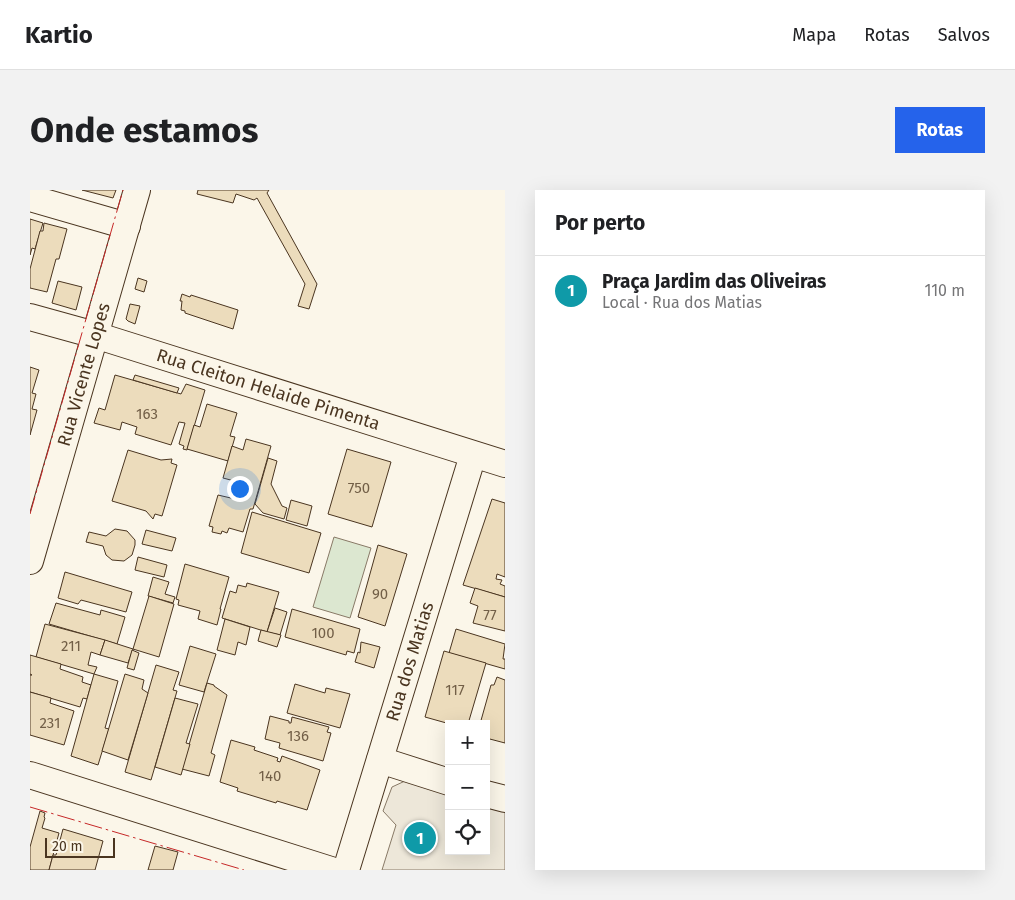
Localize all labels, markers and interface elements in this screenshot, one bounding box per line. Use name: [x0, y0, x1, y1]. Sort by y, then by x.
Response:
text: Kartio: [25, 21, 93, 49]
text: Mapa: [792, 24, 836, 46]
text: Rotas: [864, 24, 910, 46]
text: Salvos: [938, 24, 990, 46]
button: Rotas: [895, 107, 985, 153]
text: Onde estamos: [30, 109, 258, 151]
text: Por perto: [555, 210, 645, 236]
text: Praça Jardim das Oliveiras: [602, 270, 826, 293]
text: 1: [567, 281, 575, 300]
text: 110 m: [924, 281, 965, 300]
text: Local · Rua dos Matias: [602, 293, 762, 312]
street label: Rua Vicente Lopes: [53, 300, 115, 449]
street label: Rua Cleiton Helaide Pimenta: [154, 344, 383, 435]
house number: 163: [136, 405, 158, 423]
your location: [227, 476, 253, 502]
house number: 750: [348, 479, 370, 497]
house number: 90: [372, 585, 388, 603]
street label: Rua dos Matias: [381, 599, 438, 724]
house number: 77: [483, 606, 497, 624]
house number: 100: [311, 624, 335, 642]
house number: 211: [61, 637, 81, 655]
house number: 117: [445, 681, 465, 699]
house number: 231: [40, 714, 60, 732]
map controls: [445, 720, 490, 855]
button: +: [445, 720, 490, 765]
house number: 136: [287, 727, 309, 745]
button: −: [445, 765, 490, 810]
house number: 140: [259, 767, 281, 785]
button: locate: [445, 810, 490, 855]
pin: 1: [404, 819, 436, 857]
scale bar: [45, 835, 115, 858]
text: 20 m: [52, 838, 82, 855]

